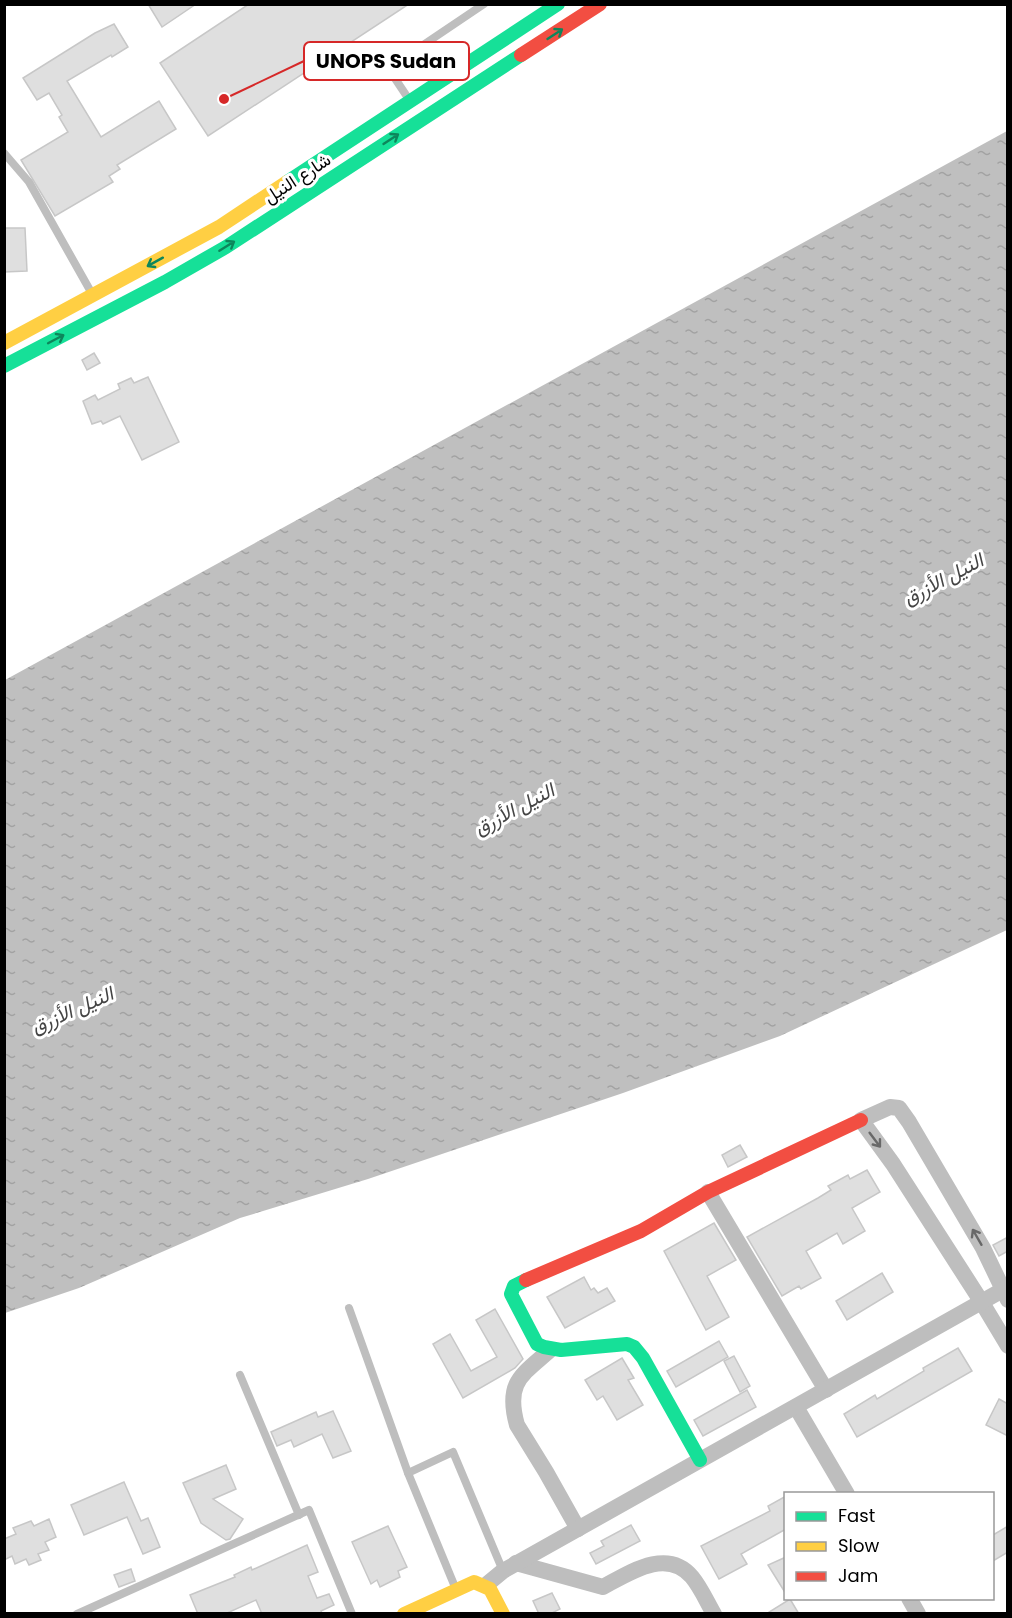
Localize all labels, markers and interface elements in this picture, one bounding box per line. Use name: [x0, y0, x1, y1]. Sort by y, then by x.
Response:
one-way arrow: [546, 27, 563, 40]
callout: UNOPS Sudan: [304, 42, 469, 80]
text: UNOPS Sudan: [316, 47, 456, 75]
one-way arrow: [382, 133, 398, 145]
street label: شارع النيل: [258, 147, 336, 209]
one-way arrow: [218, 239, 235, 251]
one-way arrow: [147, 257, 164, 269]
one-way arrow: [47, 333, 64, 345]
water label: النيل الأزرق: [898, 545, 990, 612]
water label: النيل الأزرق: [469, 775, 561, 842]
water label: النيل الأزرق: [27, 979, 120, 1041]
one-way arrow: [868, 1131, 881, 1147]
one-way arrow: [970, 1229, 982, 1246]
legend: [784, 1492, 994, 1600]
text: Fast: [838, 1503, 875, 1528]
text: Slow: [838, 1533, 880, 1558]
text: Jam: [838, 1563, 878, 1588]

